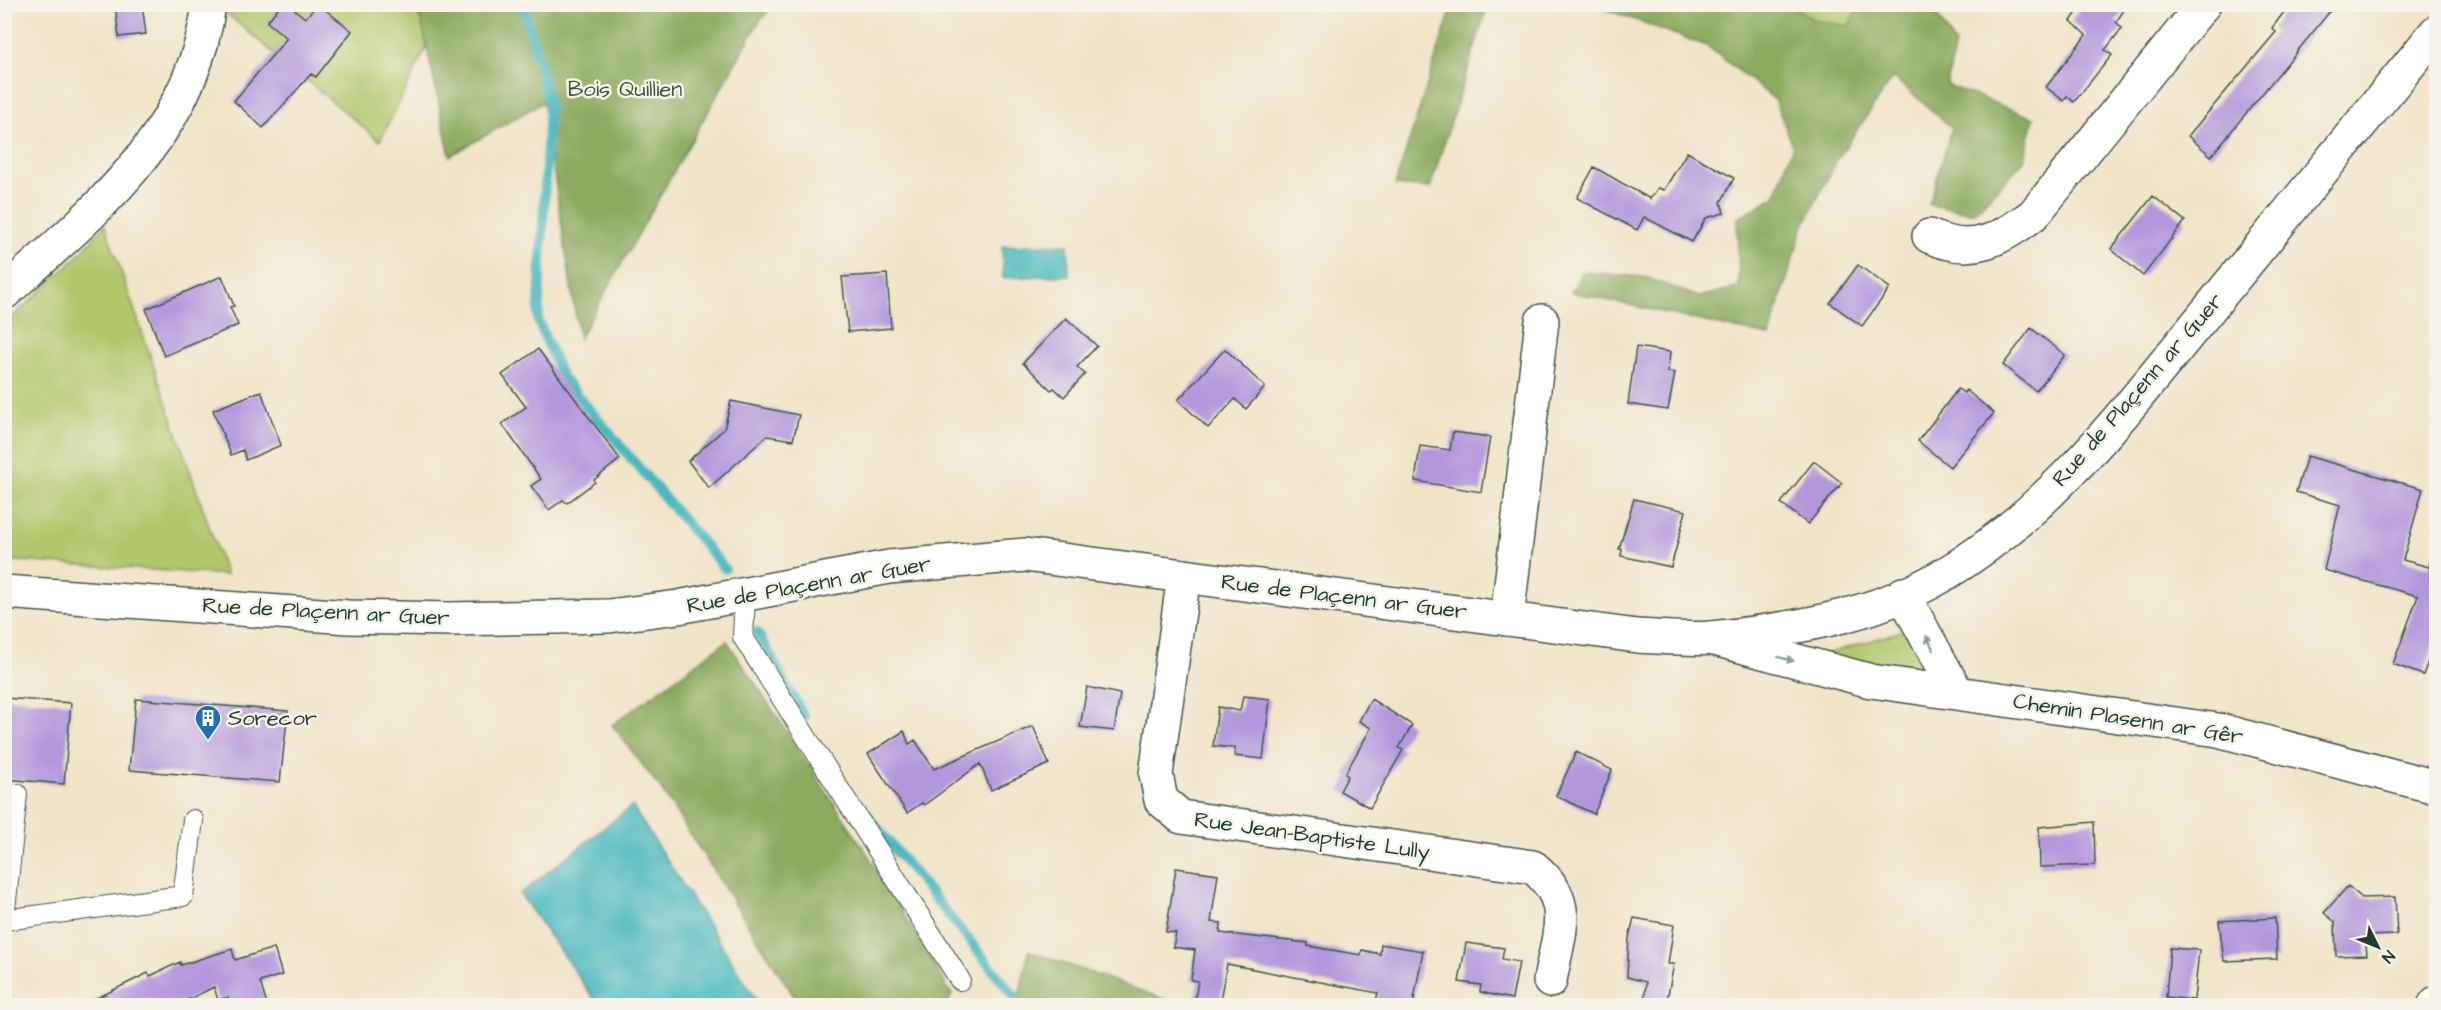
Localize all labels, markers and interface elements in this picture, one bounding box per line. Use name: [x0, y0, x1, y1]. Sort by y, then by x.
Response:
park label: Bois Quillien: [568, 74, 682, 105]
street label: Rue de Plaçenn ar Guer: [2045, 286, 2231, 494]
street label: Rue de Plaçenn ar Guer: [684, 548, 934, 622]
street label: Rue de Plaçenn ar Guer: [1219, 567, 1469, 627]
street label: Rue de Plaçenn ar Guer: [202, 590, 450, 634]
one-way arrow: [1925, 635, 1935, 652]
one-way arrow: [1777, 654, 1795, 664]
street label: Chemin Plasenn ar Gêr: [2011, 686, 2245, 752]
building icon: Sorecor: [193, 703, 223, 741]
place label: Sorecor: [228, 703, 317, 734]
street label: Rue Jean-Baptiste Lully: [1192, 804, 1432, 869]
north arrow: [2348, 917, 2408, 977]
text: N: [2377, 945, 2400, 968]

